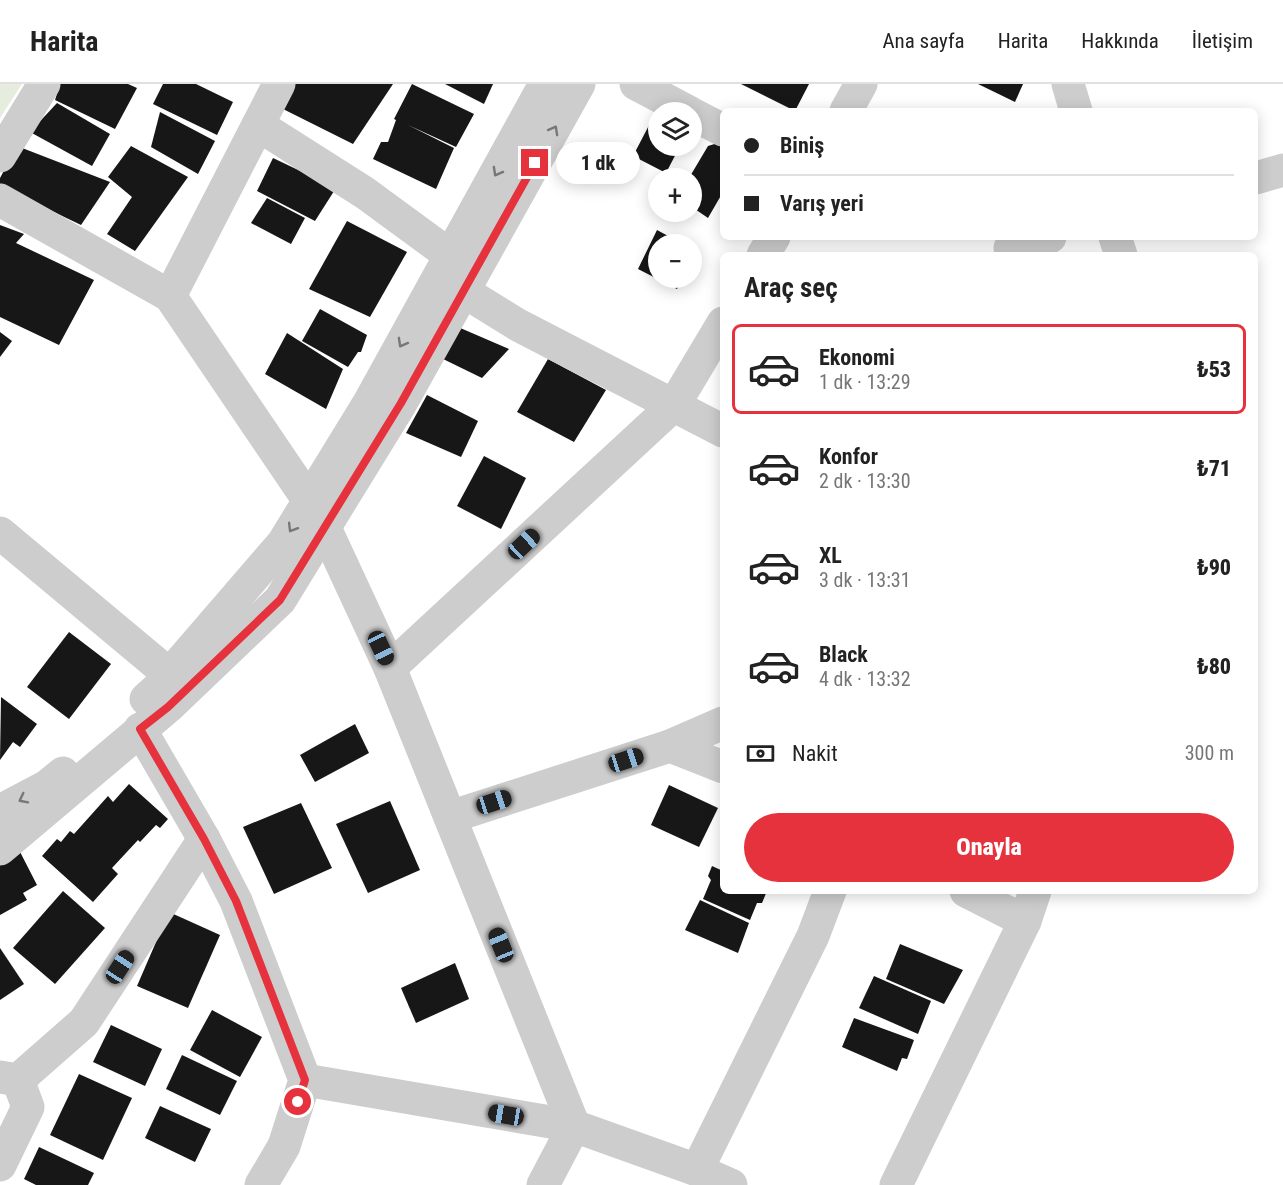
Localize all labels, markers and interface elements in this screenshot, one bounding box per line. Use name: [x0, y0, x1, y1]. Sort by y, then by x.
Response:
text: Harita: [30, 25, 98, 58]
text: Ana sayfa: [882, 29, 965, 53]
text: Harita: [998, 29, 1048, 53]
text: Hakkında: [1081, 29, 1159, 53]
text: İletişim: [1192, 29, 1253, 53]
map controls: [648, 102, 702, 288]
button: layers: [648, 102, 702, 156]
one-way arrow: [546, 126, 558, 136]
text: Biniş: [780, 133, 824, 158]
callout: 1 dk: [556, 142, 640, 184]
route end: [521, 149, 548, 176]
text: 1 dk: [581, 151, 615, 175]
one-way arrow: [492, 166, 504, 176]
button: +: [648, 168, 702, 222]
text: Varış yeri: [780, 191, 864, 216]
button: −: [648, 234, 702, 288]
text: Araç seç: [744, 272, 838, 304]
one-way arrow: [398, 337, 409, 347]
icon: car: [747, 342, 801, 396]
text: Ekonomi: [819, 345, 895, 370]
text: ₺53: [1197, 357, 1231, 382]
text: 1 dk · 13:29: [819, 370, 911, 394]
icon: car: [747, 441, 801, 495]
text: Konfor: [819, 444, 878, 469]
text: ₺71: [1197, 456, 1231, 481]
text: 2 dk · 13:30: [819, 469, 911, 493]
one-way arrow: [288, 522, 299, 533]
car: [505, 525, 543, 563]
icon: car: [747, 540, 801, 594]
text: XL: [819, 543, 842, 568]
text: ₺90: [1197, 555, 1231, 580]
text: 3 dk · 13:31: [819, 568, 911, 592]
car: [365, 628, 397, 668]
icon: car: [747, 639, 801, 693]
text: Black: [819, 642, 868, 667]
text: ₺80: [1197, 654, 1231, 679]
text: 4 dk · 13:32: [819, 667, 911, 691]
icon: cash: [744, 737, 777, 770]
text: Nakit: [792, 741, 838, 766]
text: 300 m: [1185, 741, 1234, 765]
car: [606, 746, 646, 774]
car: [474, 788, 514, 816]
one-way arrow: [19, 792, 29, 803]
button: Onayla: [744, 813, 1234, 882]
car: [486, 925, 516, 965]
car: [103, 947, 137, 987]
route start: [284, 1088, 311, 1115]
car: [487, 1103, 525, 1127]

